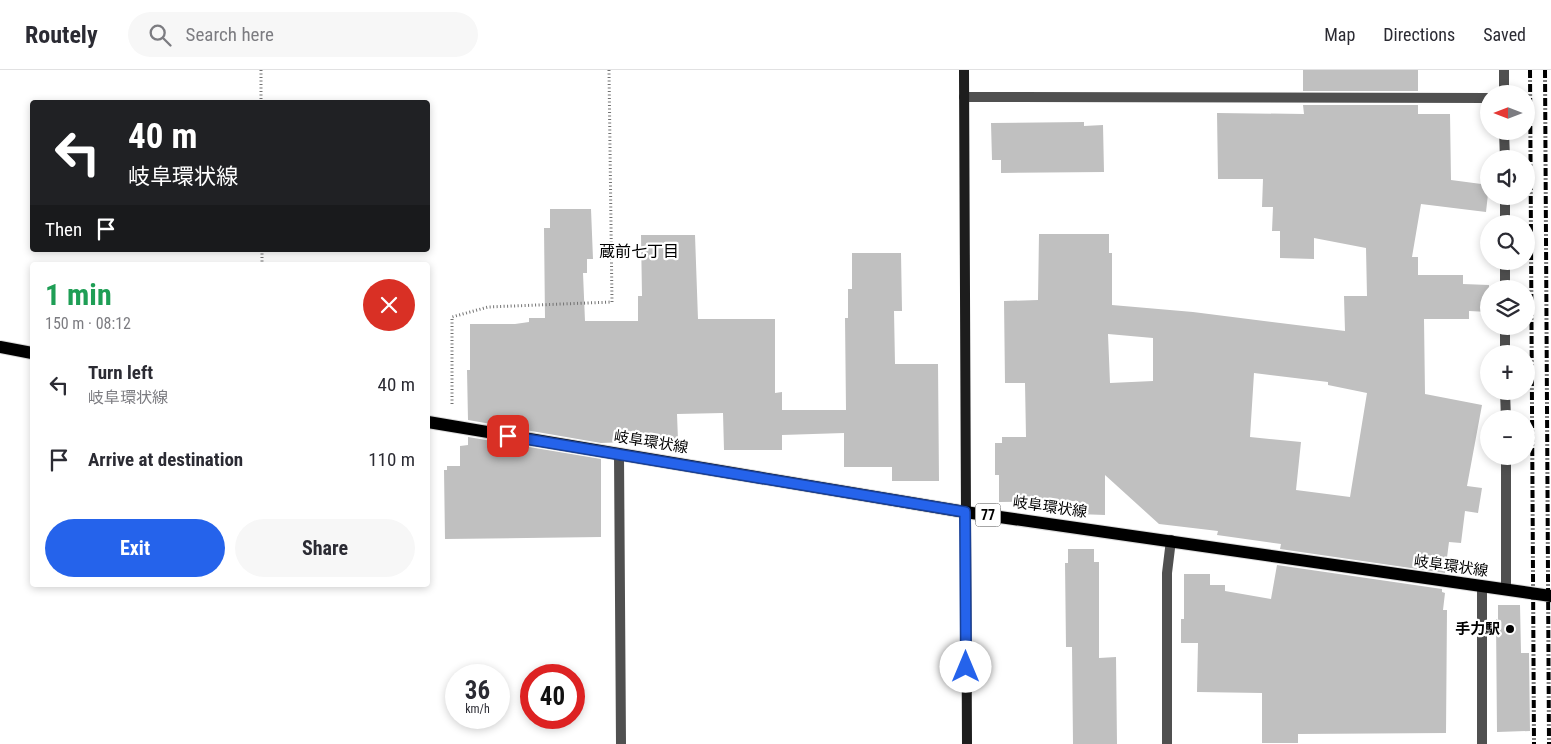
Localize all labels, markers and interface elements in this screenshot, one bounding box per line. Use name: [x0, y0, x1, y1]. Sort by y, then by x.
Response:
search box: [128, 12, 478, 57]
text: Routely: [25, 21, 98, 49]
icon: search: [146, 21, 174, 49]
text: Search here: [186, 23, 274, 46]
text: Map: [1324, 24, 1355, 45]
text: Directions: [1383, 24, 1455, 45]
text: Saved: [1483, 24, 1526, 45]
north arrow: [1480, 85, 1535, 140]
map controls: [1480, 85, 1535, 465]
text: 40 m: [128, 116, 197, 157]
icon: left: [45, 120, 110, 185]
button: sound: [1480, 150, 1535, 205]
text: 岐阜環状線: [128, 164, 238, 189]
icon: arrive: [92, 215, 120, 243]
button: search: [1480, 215, 1535, 270]
text: Then: [45, 218, 82, 241]
district label: 蔵前七丁目: [599, 242, 679, 261]
text: 1 min: [45, 277, 112, 312]
button: close: [363, 279, 415, 331]
button: layers: [1480, 280, 1535, 335]
text: 150 m · 08:12: [45, 314, 131, 333]
button: +: [1480, 345, 1535, 400]
text: Turn left: [88, 361, 153, 384]
icon: left: [45, 371, 73, 399]
text: 40 m: [378, 373, 415, 396]
text: 岐阜環状線: [88, 388, 168, 407]
button: −: [1480, 410, 1535, 465]
pin: [487, 415, 529, 457]
icon: arrive: [494, 422, 522, 450]
street label: 岐阜環状線: [613, 427, 689, 457]
icon: arrive: [45, 446, 73, 474]
text: Arrive at destination: [88, 448, 243, 471]
text: 110 m: [368, 448, 415, 471]
street label: 岐阜環状線: [1012, 493, 1088, 521]
road number: 77: [976, 504, 1000, 526]
button: Exit: [45, 519, 225, 577]
button: Share: [235, 519, 415, 577]
street label: 岐阜環状線: [1413, 552, 1489, 580]
place label: 手力駅: [1455, 620, 1500, 638]
marker: 手力駅: [1504, 623, 1516, 635]
position arrow: [939, 640, 991, 692]
speed limit sign: 40: [520, 664, 585, 729]
text: 36: [465, 676, 490, 705]
text: km/h: [465, 702, 490, 716]

